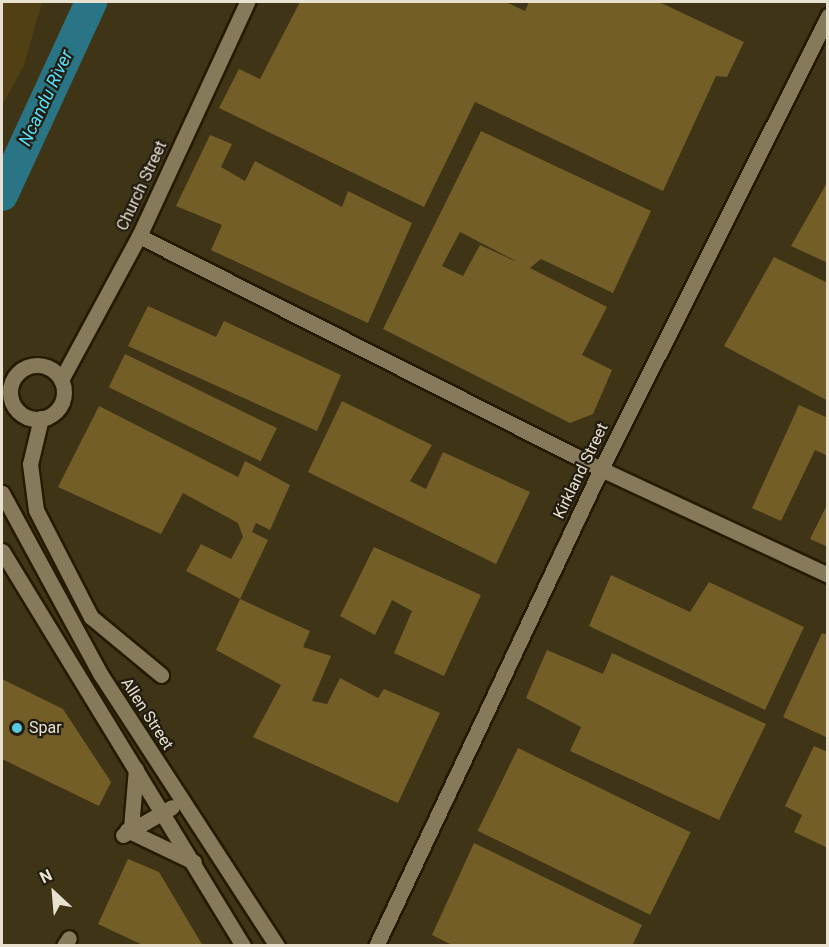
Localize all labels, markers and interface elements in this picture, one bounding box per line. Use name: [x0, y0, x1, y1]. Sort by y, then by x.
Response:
water label: Ncandu River: [14, 47, 78, 149]
street label: Church Street: [113, 138, 171, 234]
street label: Kirkland Street: [550, 420, 612, 522]
street label: Allen Street: [117, 675, 177, 753]
place label: Spar: [29, 718, 62, 738]
marker: Spar: [10, 721, 24, 735]
north arrow: [24, 863, 84, 923]
text: N: [37, 865, 55, 887]

